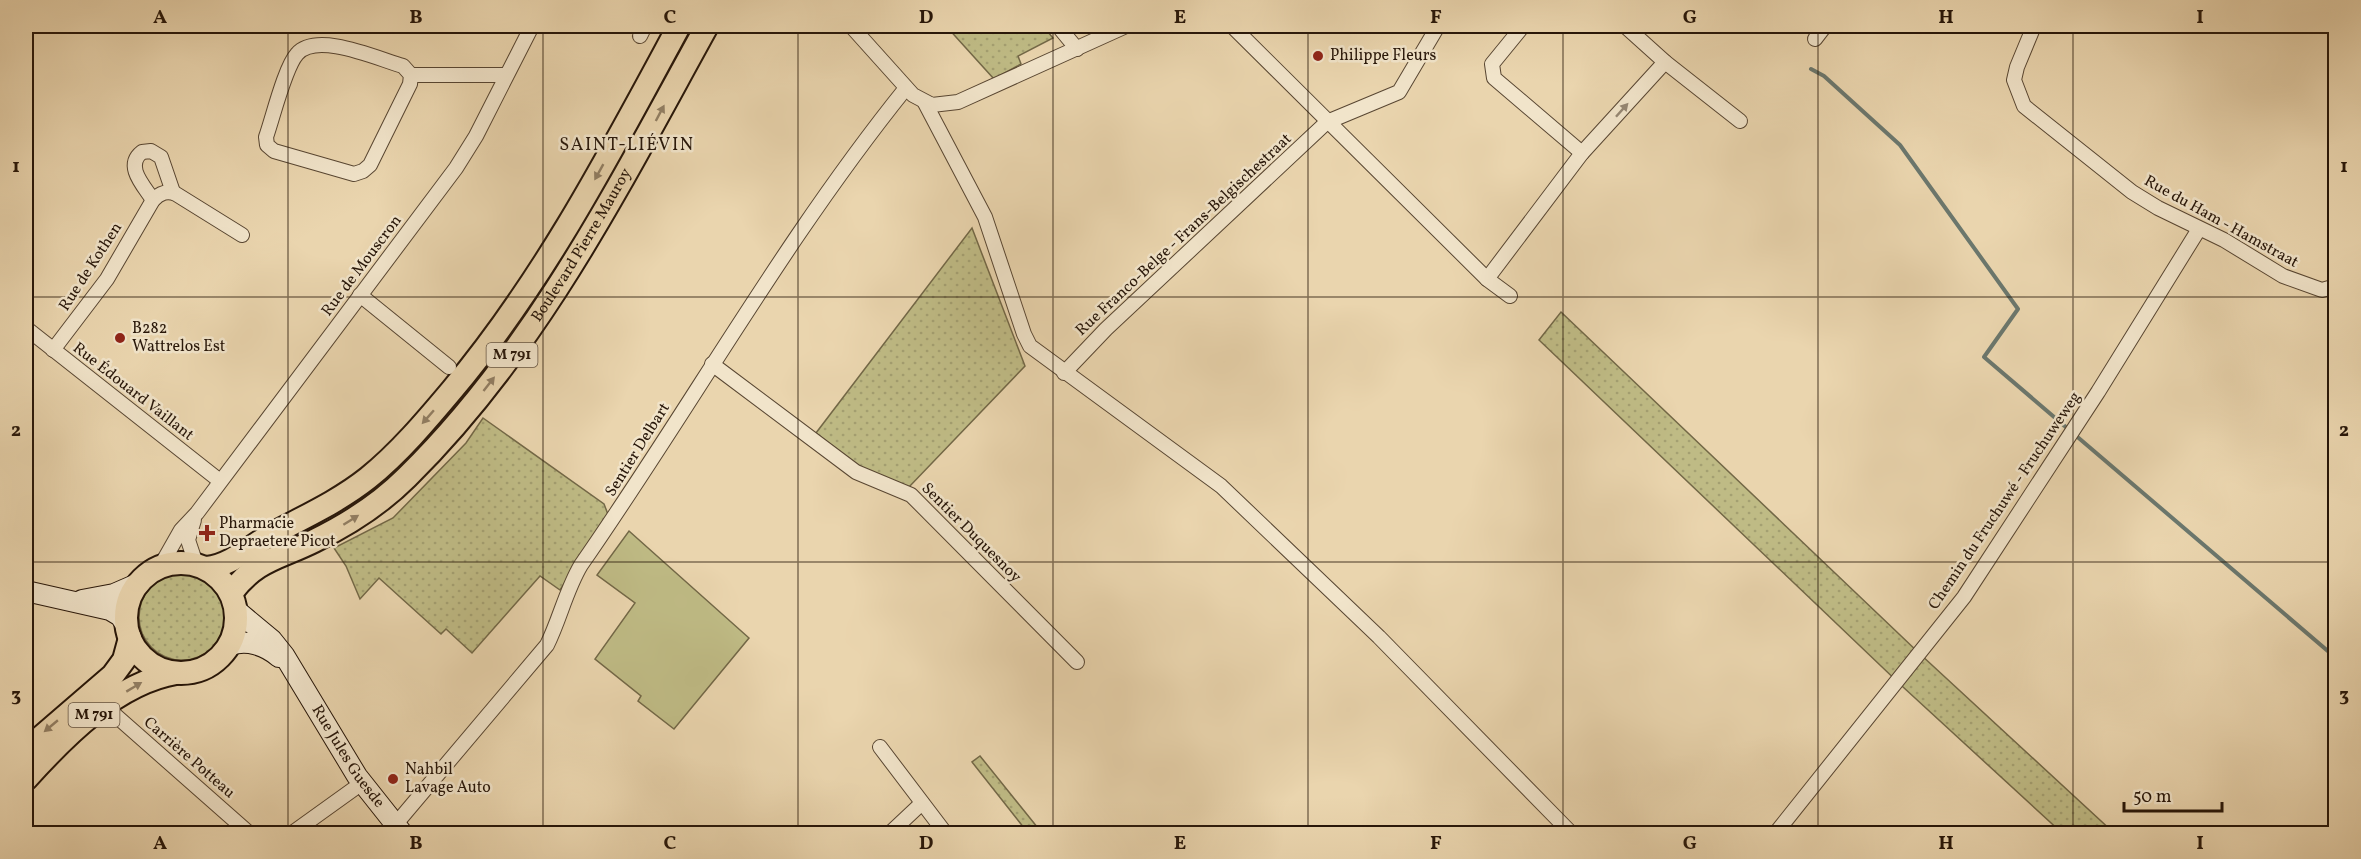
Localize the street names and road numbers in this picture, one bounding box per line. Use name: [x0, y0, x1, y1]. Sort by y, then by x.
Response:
street label: Rue Franco-Belge - Frans-Belgischestraat: [1071, 128, 1297, 341]
street label: Boulevard Pierre Mauroy: [526, 164, 638, 327]
street label: Rue du Ham - Hamstraat: [2140, 170, 2302, 274]
street label: Rue de Mouscron: [317, 211, 407, 321]
street label: Rue de Kothen: [54, 218, 128, 316]
street label: Rue Édouard Vaillant: [68, 338, 199, 447]
road number: M 791: [486, 343, 538, 367]
street label: Chemin du Fruchuwé - Fruchuweweg: [1924, 388, 2086, 614]
street label: Sentier Delbart: [600, 398, 676, 501]
street label: Sentier Duquesnoy: [916, 478, 1026, 588]
street label: Rue Jules Guesde: [306, 701, 389, 813]
road number: M 791: [68, 703, 119, 727]
street label: Carrière Potteau: [138, 712, 240, 804]

